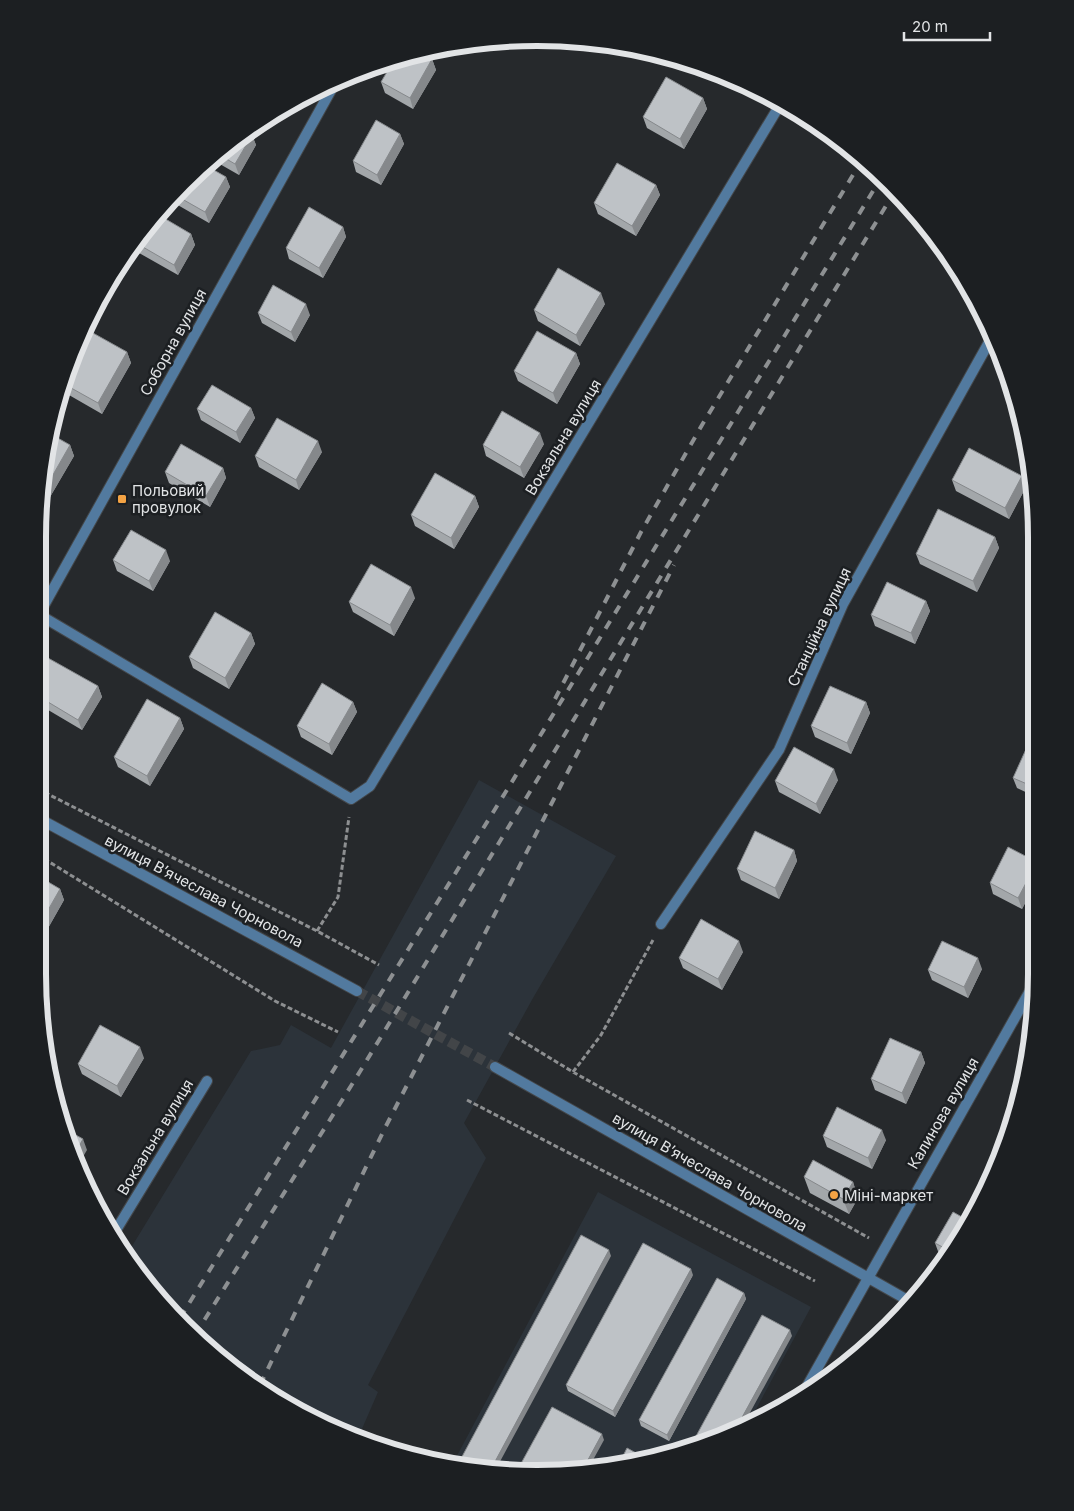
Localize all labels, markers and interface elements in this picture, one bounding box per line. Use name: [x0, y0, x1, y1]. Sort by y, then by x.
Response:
scale bar: [904, 10, 990, 42]
text: 20 m: [912, 17, 948, 36]
street label: Соборна вулиця: [136, 285, 210, 399]
street label: Вокзальна вулиця: [521, 376, 605, 498]
place label: Польовий провулок: [132, 481, 204, 517]
marker: Польовий провулок: [116, 493, 128, 505]
street label: Станційна вулиця: [783, 564, 855, 690]
street label: вулиця Вʼячеслава Чорновола: [102, 831, 306, 951]
street label: Калинова вулиця: [903, 1054, 983, 1172]
street label: Вокзальна вулиця: [113, 1076, 197, 1198]
street label: вулиця Вʼячеслава Чорновола: [609, 1108, 811, 1236]
place label: Міні-маркет: [844, 1186, 933, 1205]
marker: Міні-маркет: [828, 1189, 840, 1201]

